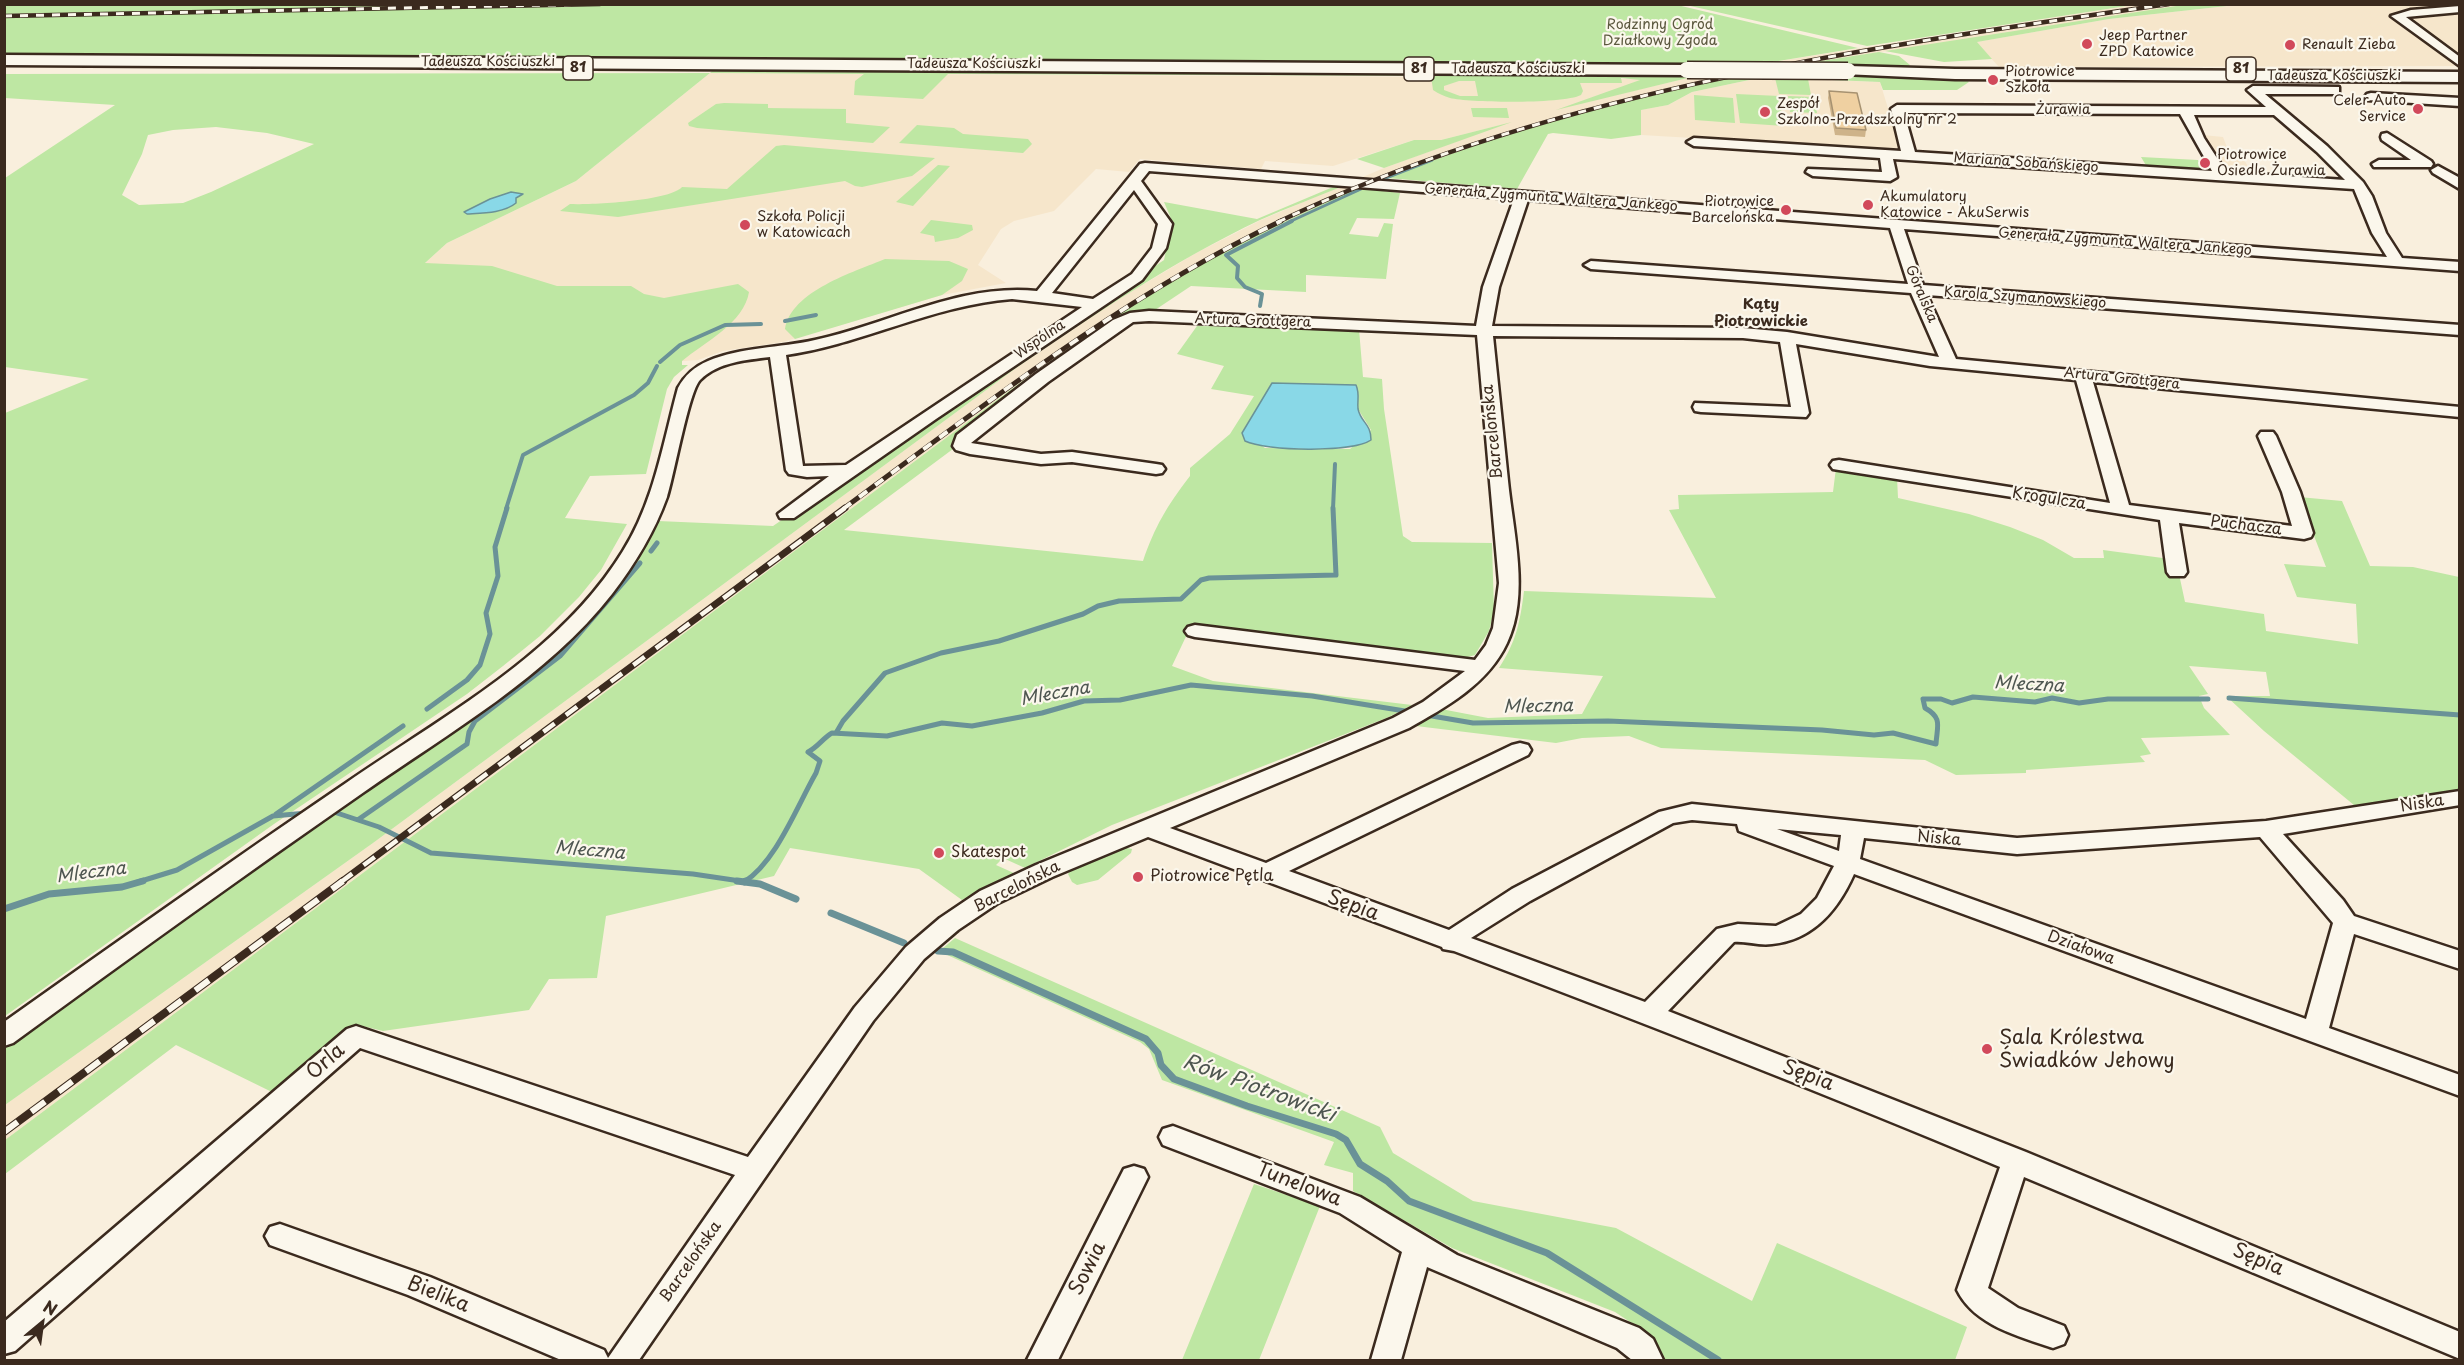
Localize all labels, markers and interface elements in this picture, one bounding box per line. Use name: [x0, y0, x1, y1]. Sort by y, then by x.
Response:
park label: Rodzinny Ogród Działkowy Zgoda: [1603, 17, 1717, 50]
place label: Jeep Partner ZPD Katowice: [2099, 28, 2194, 60]
marker: Jeep Partner ZPD Katowice: [2080, 37, 2094, 51]
place label: Renault Zieba: [2302, 37, 2395, 53]
marker: Renault Zieba: [2283, 38, 2297, 52]
street label: Tadeusza Kościuszki: [421, 54, 555, 70]
road number: 81: [563, 56, 593, 80]
street label: Tadeusza Kościuszki: [907, 56, 1041, 72]
road number: 81: [1404, 57, 1434, 81]
road number: 81: [2226, 57, 2256, 81]
street label: Tadeusza Kościuszki: [1451, 61, 1585, 77]
place label: Piotrowice Szkoła: [2005, 64, 2075, 96]
street label: Tadeusza Kościuszki: [2267, 68, 2401, 84]
marker: Piotrowice Szkoła: [1986, 73, 2000, 87]
place label: Celer Auto Service: [2333, 93, 2406, 125]
place label: Zespół Szkolno-Przedszkolny nr 2: [1777, 96, 1957, 128]
street label: Żurawia: [2035, 102, 2091, 118]
marker: Celer Auto Service: [2411, 102, 2425, 116]
marker: Zespół Szkolno-Przedszkolny nr 2: [1758, 105, 1772, 119]
place label: Piotrowice Osiedle Żurawia: [2217, 147, 2326, 180]
street label: Mariana Sobańskiego: [1953, 150, 2099, 176]
marker: Piotrowice Osiedle Żurawia: [2198, 156, 2212, 170]
street label: Generała Zygmunta Waltera Jankego: [1424, 181, 1678, 215]
place label: Akumulatory Katowice - AkuSerwis: [1880, 189, 2029, 222]
place label: Piotrowice Barcelońska: [1691, 194, 1774, 226]
marker: Akumulatory Katowice - AkuSerwis: [1861, 198, 1875, 212]
marker: Piotrowice Barcelońska: [1779, 203, 1793, 217]
place label: Szkoła Policji w Katowicach: [757, 209, 851, 242]
marker: Szkoła Policji w Katowicach: [738, 218, 752, 232]
street label: Generała Zygmunta Waltera Jankego: [1998, 225, 2252, 259]
street label: Góralska: [1901, 263, 1941, 325]
street label: Karola Szymanowskiego: [1943, 284, 2107, 312]
district label: Kąty Piotrowickie: [1714, 296, 1808, 331]
street label: Artura Grottgera: [1194, 311, 1312, 331]
street label: Wspólna: [1012, 317, 1068, 363]
street label: Artura Grottgera: [2063, 365, 2181, 393]
street label: Barcelońska: [1478, 384, 1508, 480]
street label: Krogulcza: [2011, 484, 2087, 514]
street label: Puchacza: [2209, 512, 2283, 540]
water label: Mleczna: [1994, 672, 2064, 698]
water label: Mleczna: [1019, 677, 1091, 711]
water label: Mleczna: [1503, 696, 1573, 718]
street label: Niska: [2399, 791, 2445, 817]
street label: Niska: [1916, 827, 1962, 851]
water label: Mleczna: [554, 837, 626, 865]
place label: Skatespot: [951, 843, 1026, 863]
marker: Skatespot: [932, 846, 946, 860]
street label: Barcelońska: [970, 857, 1064, 917]
water label: Mleczna: [55, 858, 127, 888]
place label: Piotrowice Pętla: [1150, 867, 1273, 887]
marker: Piotrowice Pętla: [1131, 870, 1145, 884]
street label: Sępia: [1324, 886, 1382, 926]
street label: Działowa: [2045, 927, 2117, 969]
place label: Sala Królestwa Świadków Jehowy: [1999, 1026, 2175, 1073]
street label: Orla: [302, 1039, 350, 1085]
marker: Sala Królestwa Świadków Jehowy: [1980, 1042, 1994, 1056]
water label: Rów Piotrowicki: [1179, 1050, 1339, 1128]
street label: Sępia: [1779, 1055, 1837, 1097]
street label: Tunelowa: [1253, 1158, 1345, 1212]
street label: Barcelońska: [656, 1218, 726, 1306]
street label: Sowia: [1064, 1238, 1112, 1300]
street label: Sępia: [2229, 1239, 2287, 1281]
street label: Bielika: [403, 1272, 473, 1318]
north arrow: [12, 1293, 72, 1353]
text: N: [39, 1294, 62, 1321]

